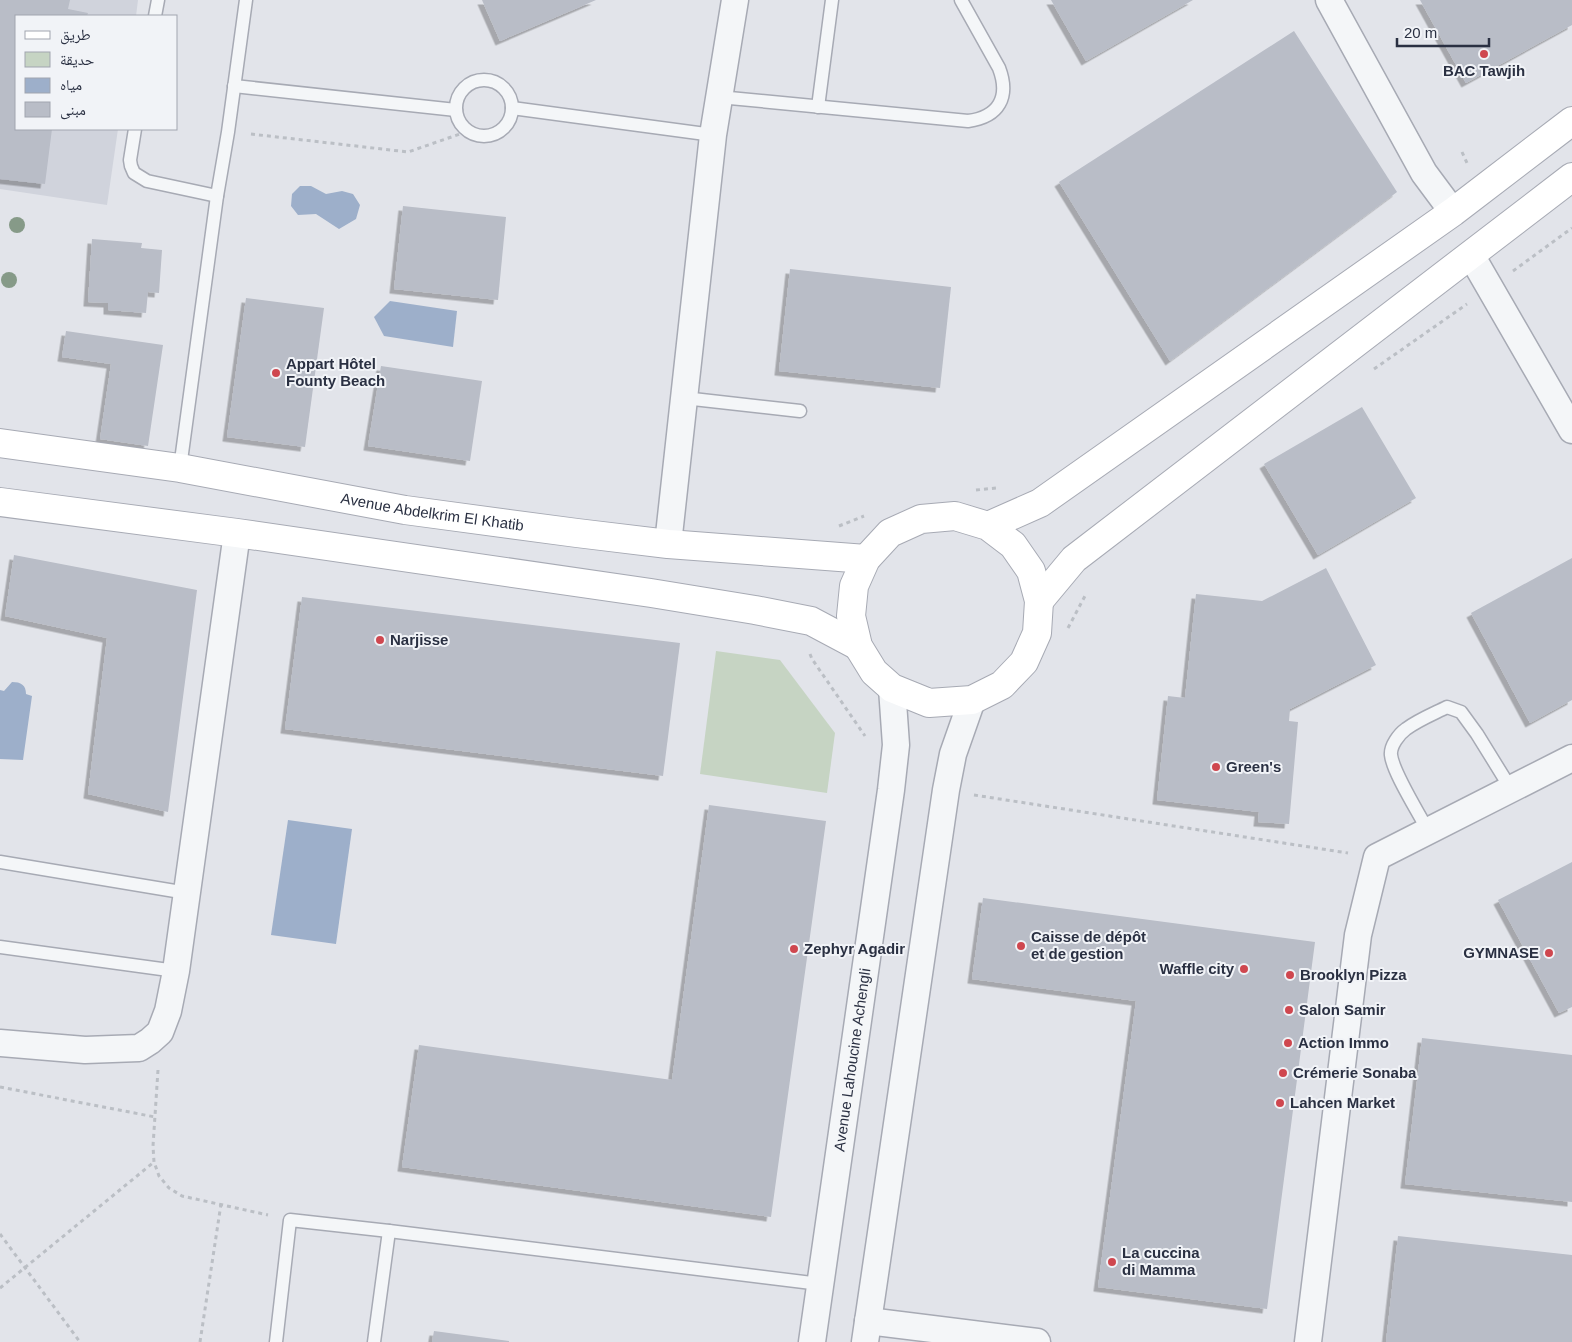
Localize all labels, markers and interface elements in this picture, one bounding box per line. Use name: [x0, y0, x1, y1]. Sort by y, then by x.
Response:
legend: [15, 15, 178, 130]
scale bar: [1397, 15, 1490, 47]
text: 20 m: [1404, 24, 1437, 41]
text: طريق: [60, 26, 91, 45]
marker: BAC Tawjih: [1478, 48, 1490, 60]
text: حديقة: [60, 51, 95, 68]
place label: BAC Tawjih: [1443, 62, 1525, 79]
text: مياه: [60, 76, 82, 93]
text: مبنى: [60, 101, 86, 120]
place label: Appart Hôtel Founty Beach: [286, 355, 385, 389]
marker: Appart Hôtel Founty Beach: [270, 367, 282, 379]
street label: Avenue Abdelkrim El Khatib: [340, 489, 525, 534]
place label: Narjisse: [390, 631, 448, 648]
marker: Narjisse: [374, 634, 386, 646]
place label: Green's: [1226, 758, 1281, 775]
marker: Green's: [1210, 761, 1222, 773]
place label: Caisse de dépôt et de gestion: [1031, 928, 1146, 962]
place label: Zephyr Agadir: [804, 940, 905, 957]
marker: Caisse de dépôt et de gestion: [1015, 940, 1027, 952]
marker: Zephyr Agadir: [788, 943, 800, 955]
place label: GYMNASE: [1463, 944, 1539, 961]
marker: GYMNASE: [1543, 947, 1555, 959]
place label: Waffle city: [1160, 960, 1235, 977]
marker: Waffle city: [1238, 963, 1250, 975]
place label: Brooklyn Pizza: [1300, 966, 1407, 983]
street label: Avenue Lahoucine Achengli: [830, 967, 873, 1153]
marker: Brooklyn Pizza: [1284, 969, 1296, 981]
place label: Salon Samir: [1299, 1001, 1386, 1018]
marker: Salon Samir: [1283, 1004, 1295, 1016]
place label: Action Immo: [1298, 1034, 1389, 1051]
marker: Action Immo: [1282, 1037, 1294, 1049]
place label: Crémerie Sonaba: [1293, 1064, 1417, 1081]
marker: Crémerie Sonaba: [1277, 1067, 1289, 1079]
place label: Lahcen Market: [1290, 1094, 1395, 1111]
marker: Lahcen Market: [1274, 1097, 1286, 1109]
place label: La cuccina di Mamma: [1122, 1244, 1200, 1278]
marker: La cuccina di Mamma: [1106, 1256, 1118, 1268]

